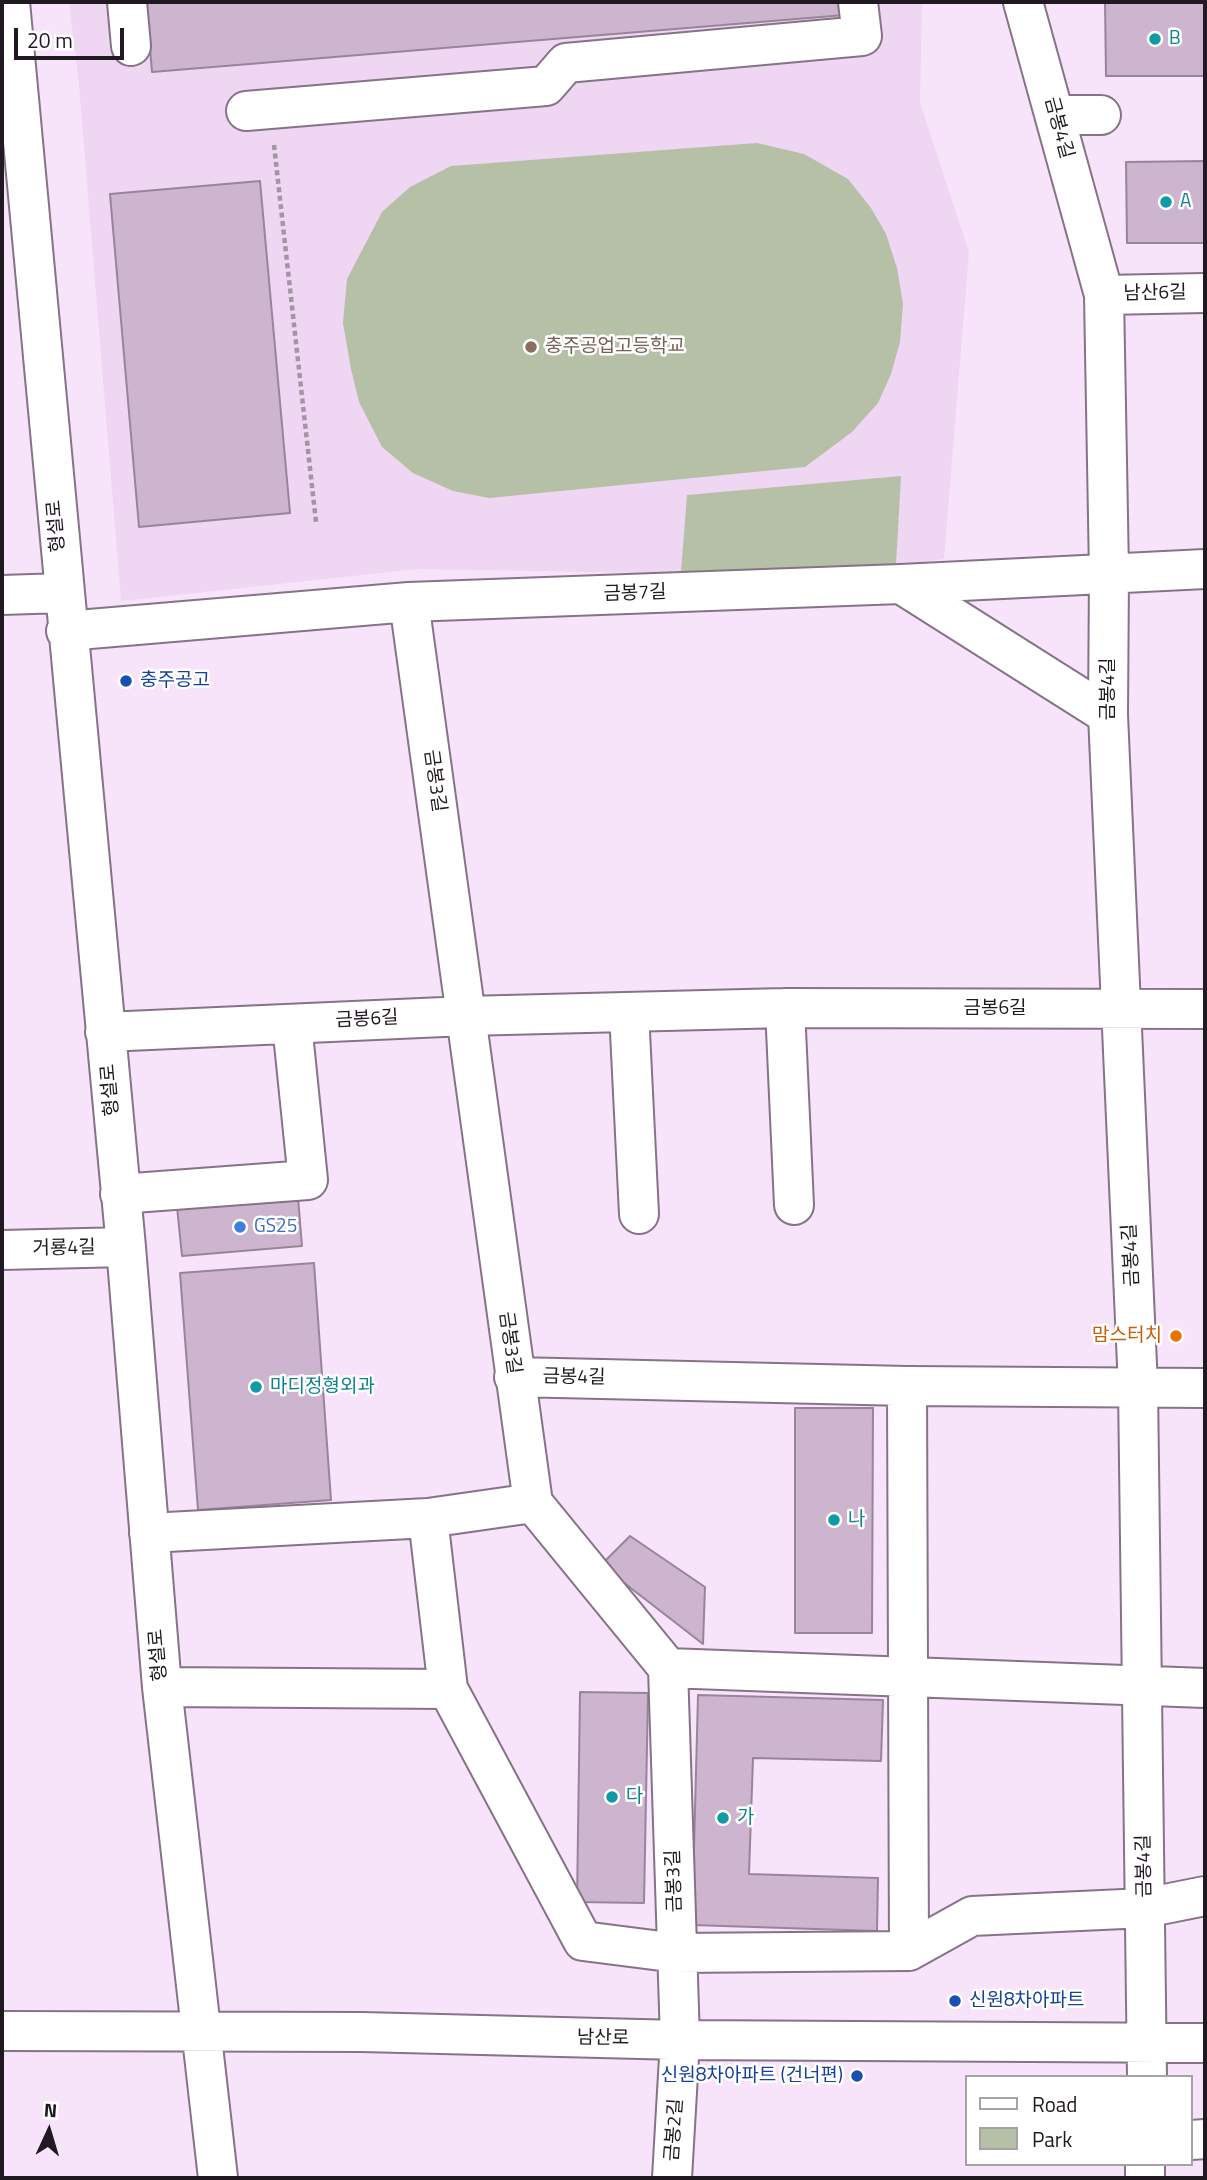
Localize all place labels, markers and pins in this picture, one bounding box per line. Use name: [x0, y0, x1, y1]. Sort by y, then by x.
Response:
place label: B: [1169, 28, 1181, 50]
marker: B: [1147, 31, 1163, 47]
place label: A: [1180, 191, 1191, 213]
marker: A: [1158, 194, 1174, 210]
place label: 충주공업고등학교: [545, 336, 685, 358]
marker: 충주공업고등학교: [523, 339, 539, 355]
place label: 충주공고: [140, 670, 210, 692]
marker: 충주공고: [118, 673, 134, 689]
place label: GS25: [254, 1216, 297, 1238]
marker: GS25: [232, 1219, 248, 1235]
place label: 맘스터치: [1092, 1325, 1162, 1347]
marker: 맘스터치: [1168, 1328, 1184, 1344]
place label: 마디정형외과: [270, 1376, 375, 1398]
marker: 마디정형외과: [248, 1379, 264, 1395]
place label: 나: [848, 1509, 865, 1531]
marker: 나: [826, 1512, 842, 1528]
place label: 다: [626, 1786, 643, 1808]
marker: 다: [604, 1789, 620, 1805]
place label: 가: [737, 1807, 754, 1829]
marker: 가: [715, 1810, 731, 1826]
place label: 신원8차아파트: [969, 1990, 1085, 2012]
marker: 신원8차아파트: [947, 1993, 963, 2009]
place label: 신원8차아파트 (건너편): [661, 2065, 843, 2087]
marker: 신원8차아파트 (건너편): [849, 2068, 865, 2084]

